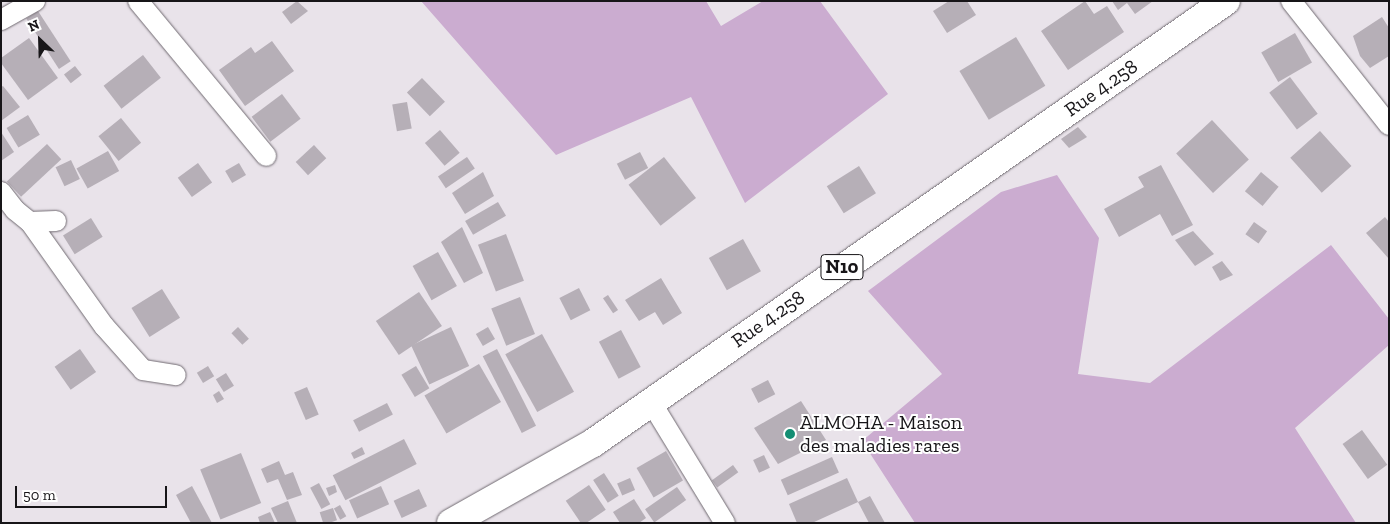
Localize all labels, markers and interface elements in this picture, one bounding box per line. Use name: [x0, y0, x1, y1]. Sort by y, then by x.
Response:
north arrow: [15, 15, 65, 65]
text: N: [25, 16, 42, 36]
street label: Rue 4.258: [1060, 54, 1142, 122]
road number: N10: [820, 250, 864, 284]
street label: Rue 4.258: [727, 285, 809, 353]
place label: ALMOHA - Maison des maladies rares: [800, 410, 963, 457]
marker: ALMOHA - Maison des maladies rares: [784, 428, 796, 440]
scale bar: [18, 476, 170, 508]
text: 50 m: [23, 486, 56, 504]

